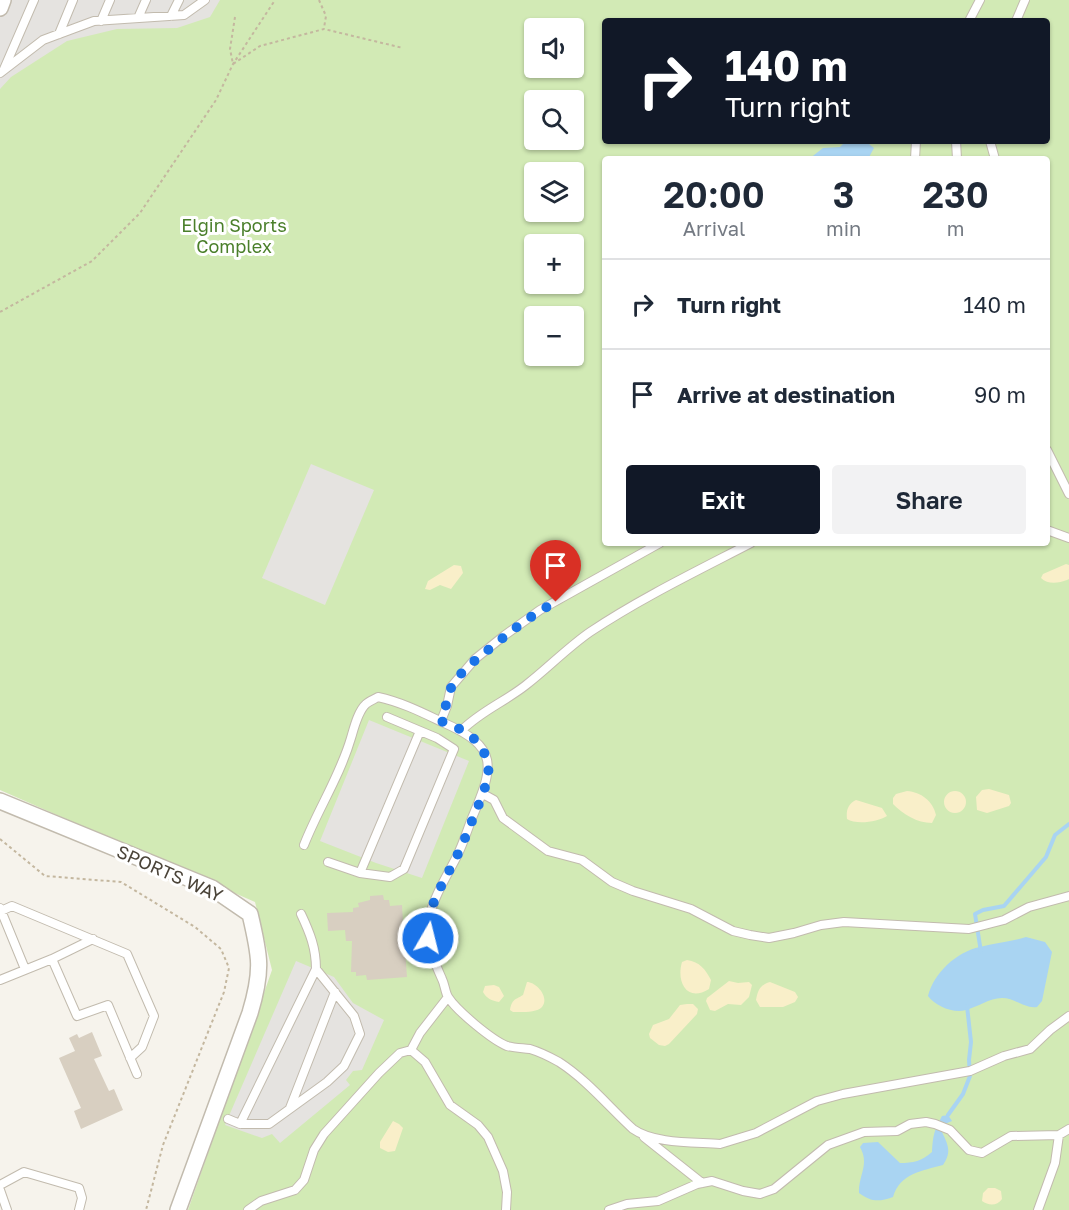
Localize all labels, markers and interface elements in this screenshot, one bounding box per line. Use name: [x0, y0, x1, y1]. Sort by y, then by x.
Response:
map controls: [524, 18, 584, 366]
button: sound: [524, 18, 584, 78]
text: 140 m: [725, 40, 847, 90]
icon: right: [626, 42, 704, 120]
button: search: [524, 90, 584, 150]
text: Turn right: [725, 91, 851, 123]
button: layers: [524, 162, 584, 222]
text: 20:00: [663, 173, 765, 216]
text: 3: [833, 173, 855, 216]
text: 230: [923, 173, 989, 216]
park label: Elgin Sports Complex: [181, 214, 287, 257]
text: Arrival: [683, 216, 745, 240]
text: min: [826, 216, 861, 240]
text: m: [947, 216, 965, 240]
button: +: [524, 234, 584, 294]
icon: right: [626, 288, 659, 321]
text: Turn right: [677, 291, 781, 318]
text: 140 m: [963, 291, 1026, 318]
button: −: [524, 306, 584, 366]
icon: arrive: [626, 378, 659, 411]
text: Arrive at destination: [677, 381, 895, 408]
text: 90 m: [974, 381, 1026, 408]
button: Exit: [626, 465, 820, 534]
button: Share: [832, 465, 1026, 534]
pin: [530, 540, 581, 602]
icon: arrive: [539, 549, 572, 582]
street label: SPORTS WAY: [114, 840, 227, 906]
position arrow: [396, 906, 460, 970]

